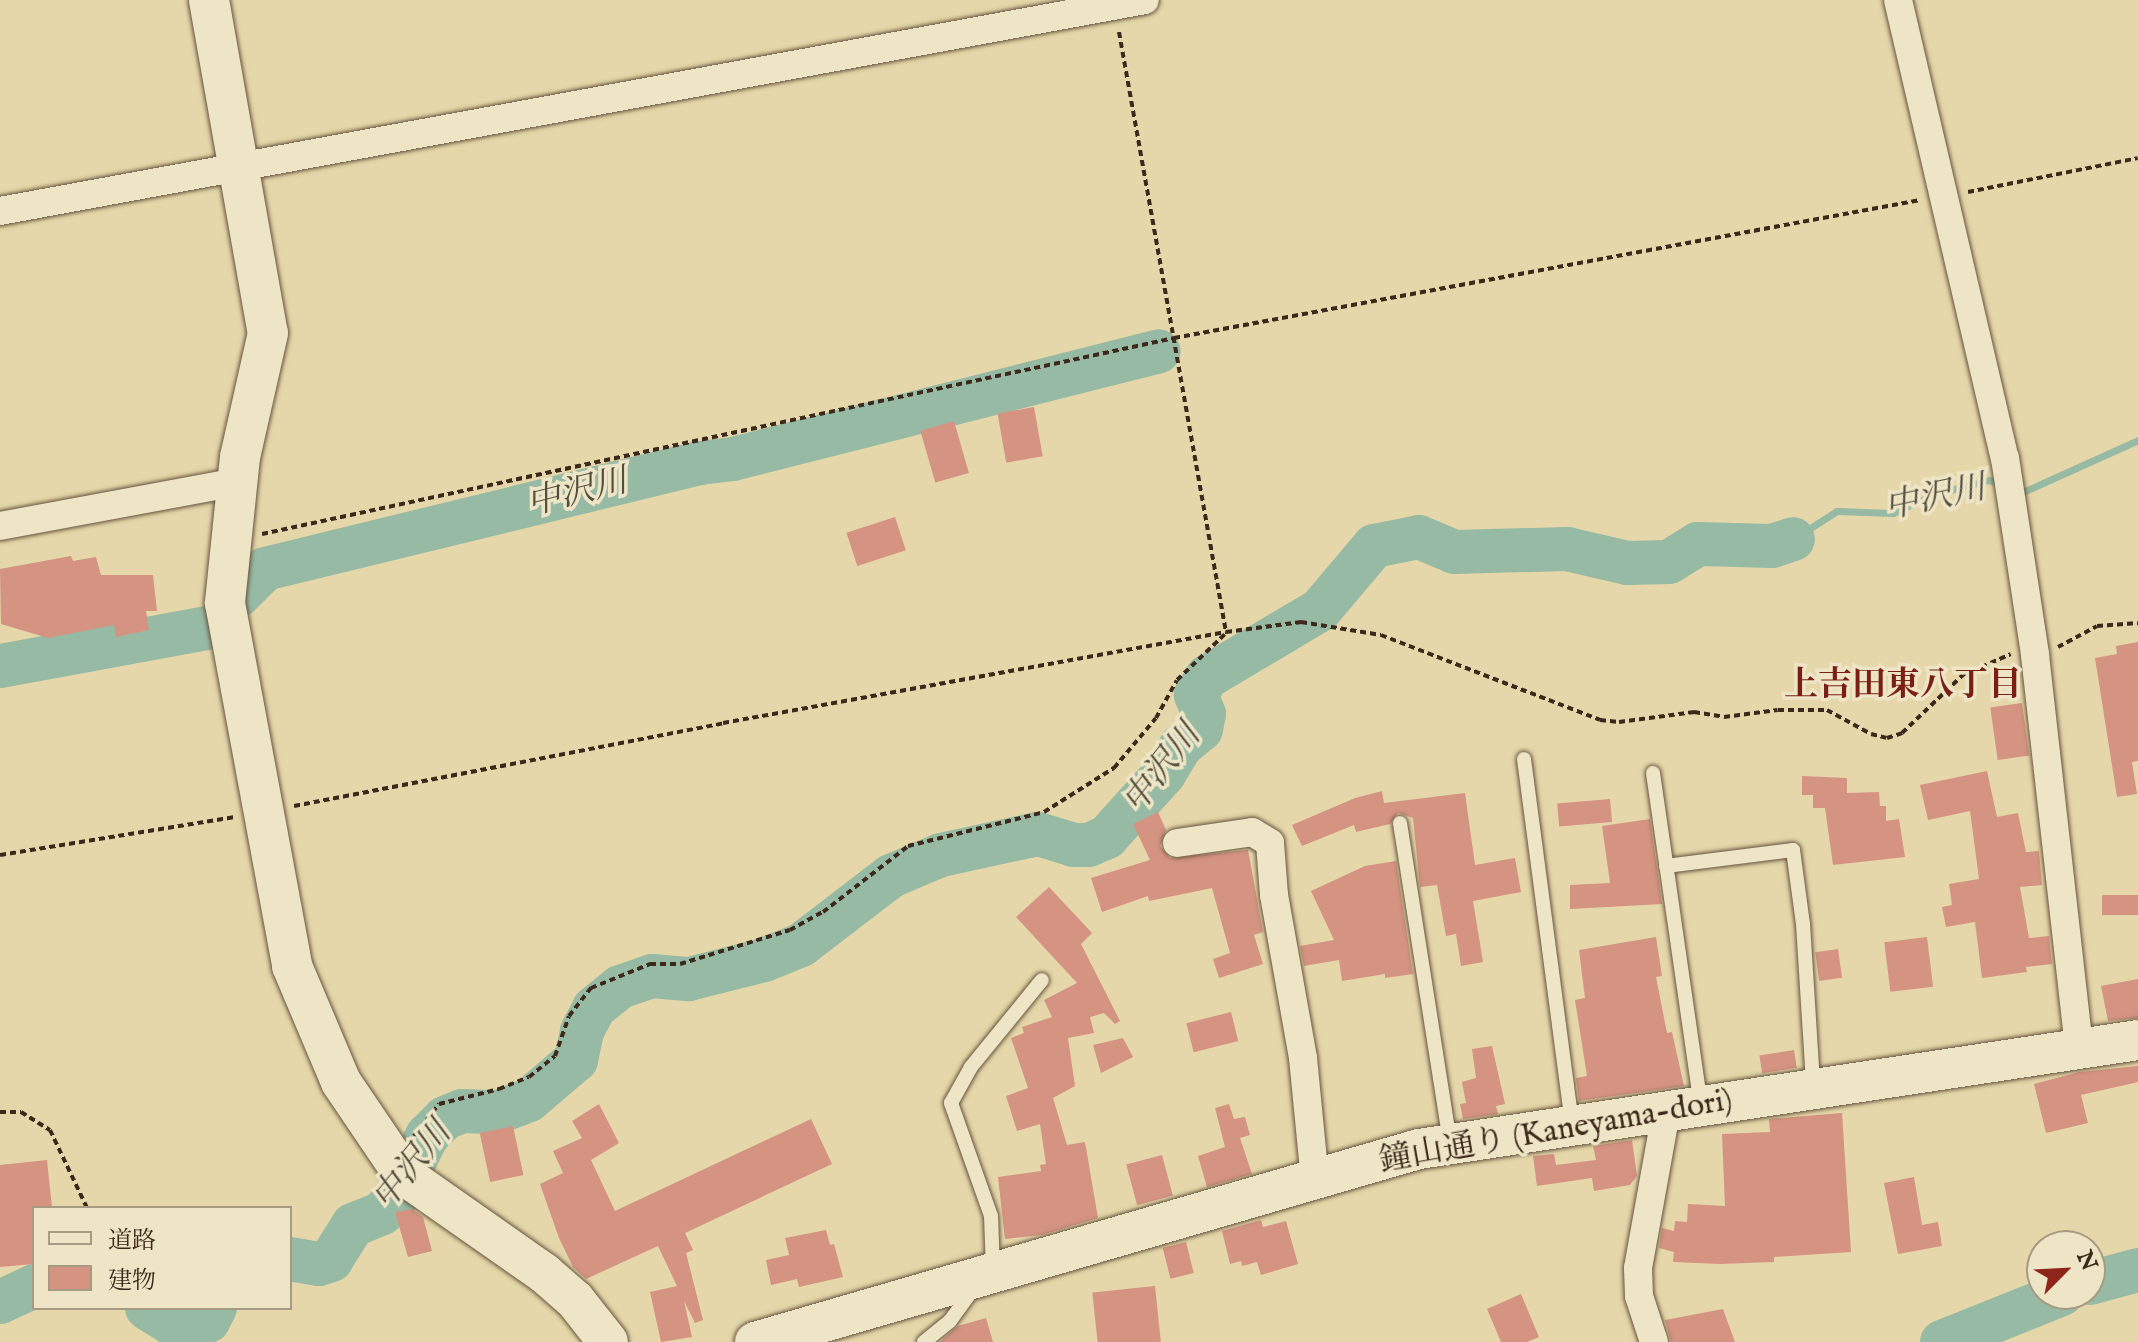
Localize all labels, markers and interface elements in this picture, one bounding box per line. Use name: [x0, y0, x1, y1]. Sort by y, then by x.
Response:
water label: 中沢川: [523, 461, 631, 525]
water label: 中沢川: [1881, 467, 1989, 529]
district label: 上吉田東八丁目: [1784, 666, 2022, 706]
water label: 中沢川: [1115, 716, 1209, 822]
street label: 鐘山通り (Kaneyama-dori): [1377, 1082, 1735, 1182]
water label: 中沢川: [364, 1114, 460, 1218]
legend: [32, 1206, 292, 1310]
text: 道路: [108, 1226, 156, 1257]
north arrow: [2026, 1230, 2106, 1310]
text: N: [2069, 1247, 2103, 1275]
text: 建物: [108, 1266, 156, 1297]

